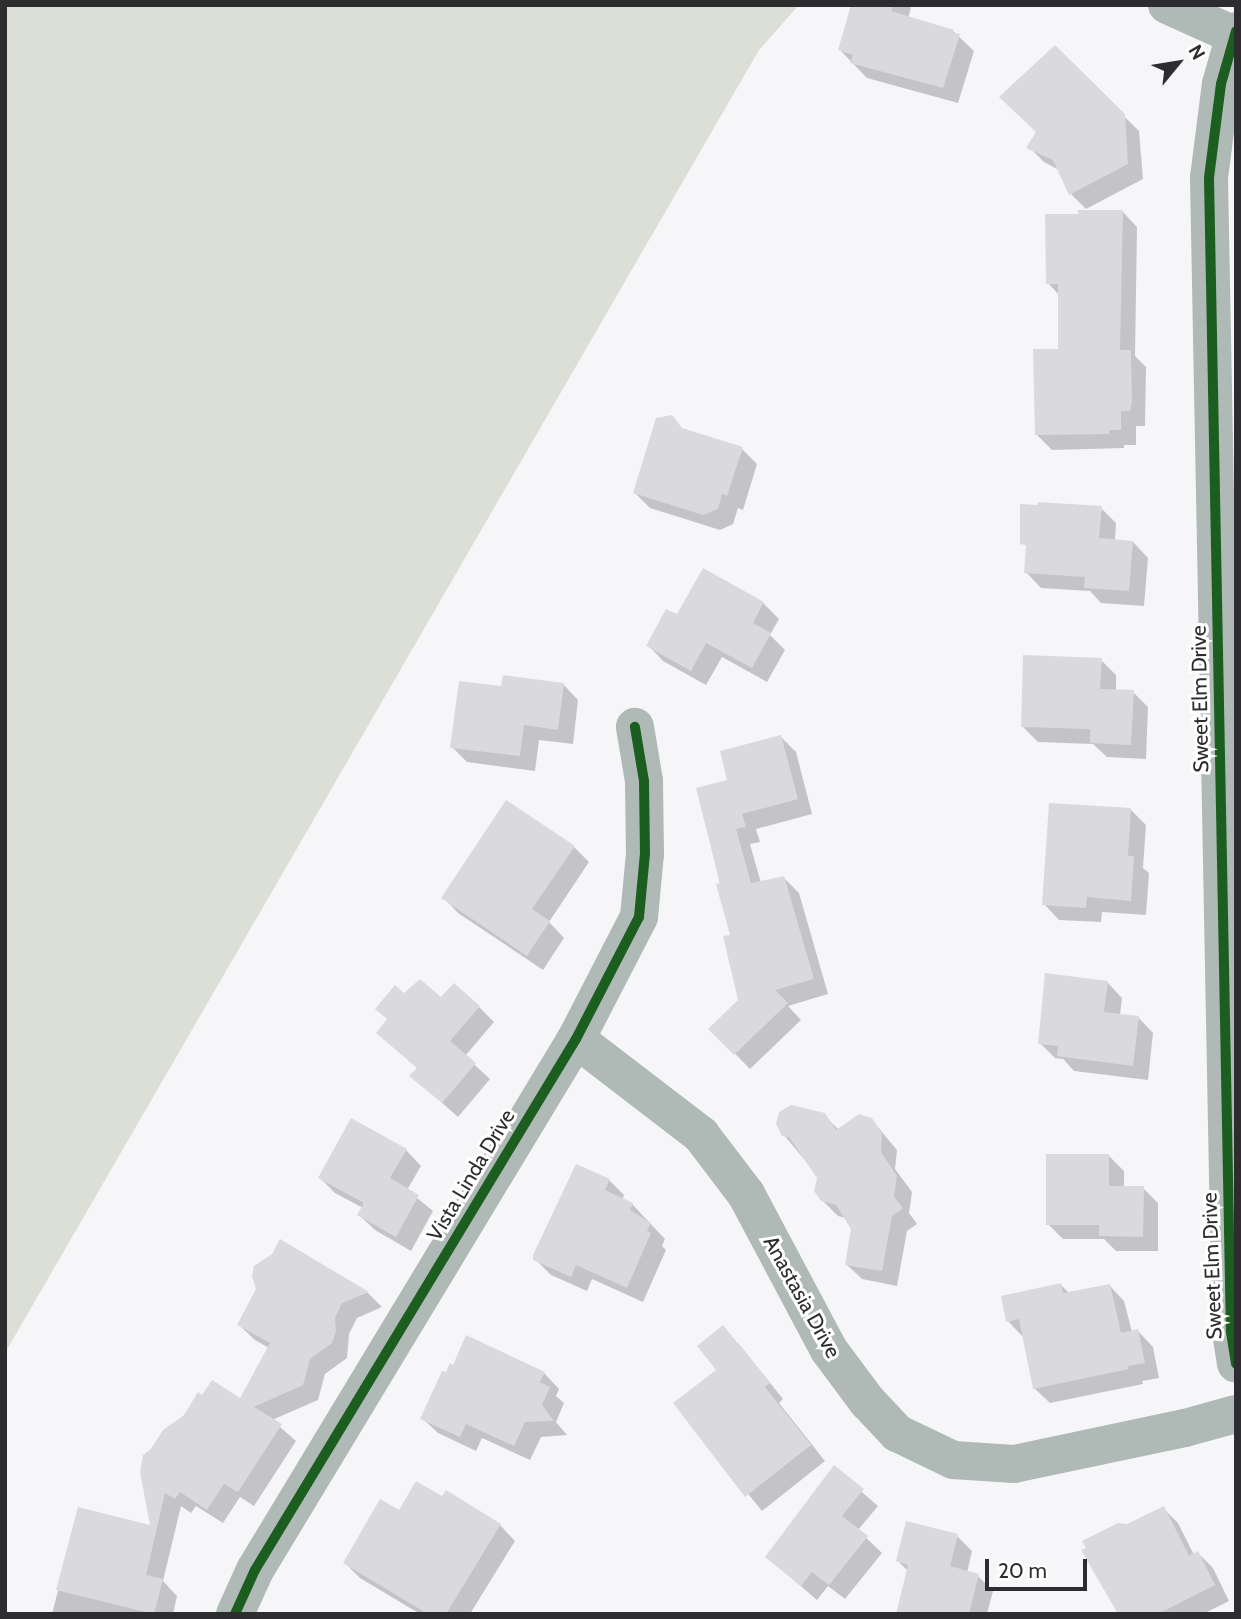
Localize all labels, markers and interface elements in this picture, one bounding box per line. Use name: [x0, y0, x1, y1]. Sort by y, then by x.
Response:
north arrow: [1143, 28, 1213, 98]
text: N: [1183, 41, 1210, 64]
street label: Sweet Elm Drive: [1186, 625, 1214, 773]
street label: Vista Linda Drive: [422, 1105, 520, 1245]
street label: Sweet Elm Drive: [1197, 1192, 1227, 1340]
street label: Anastasia Drive: [758, 1232, 846, 1362]
scale bar: [989, 1546, 1090, 1590]
text: 20 m: [998, 1558, 1047, 1583]

